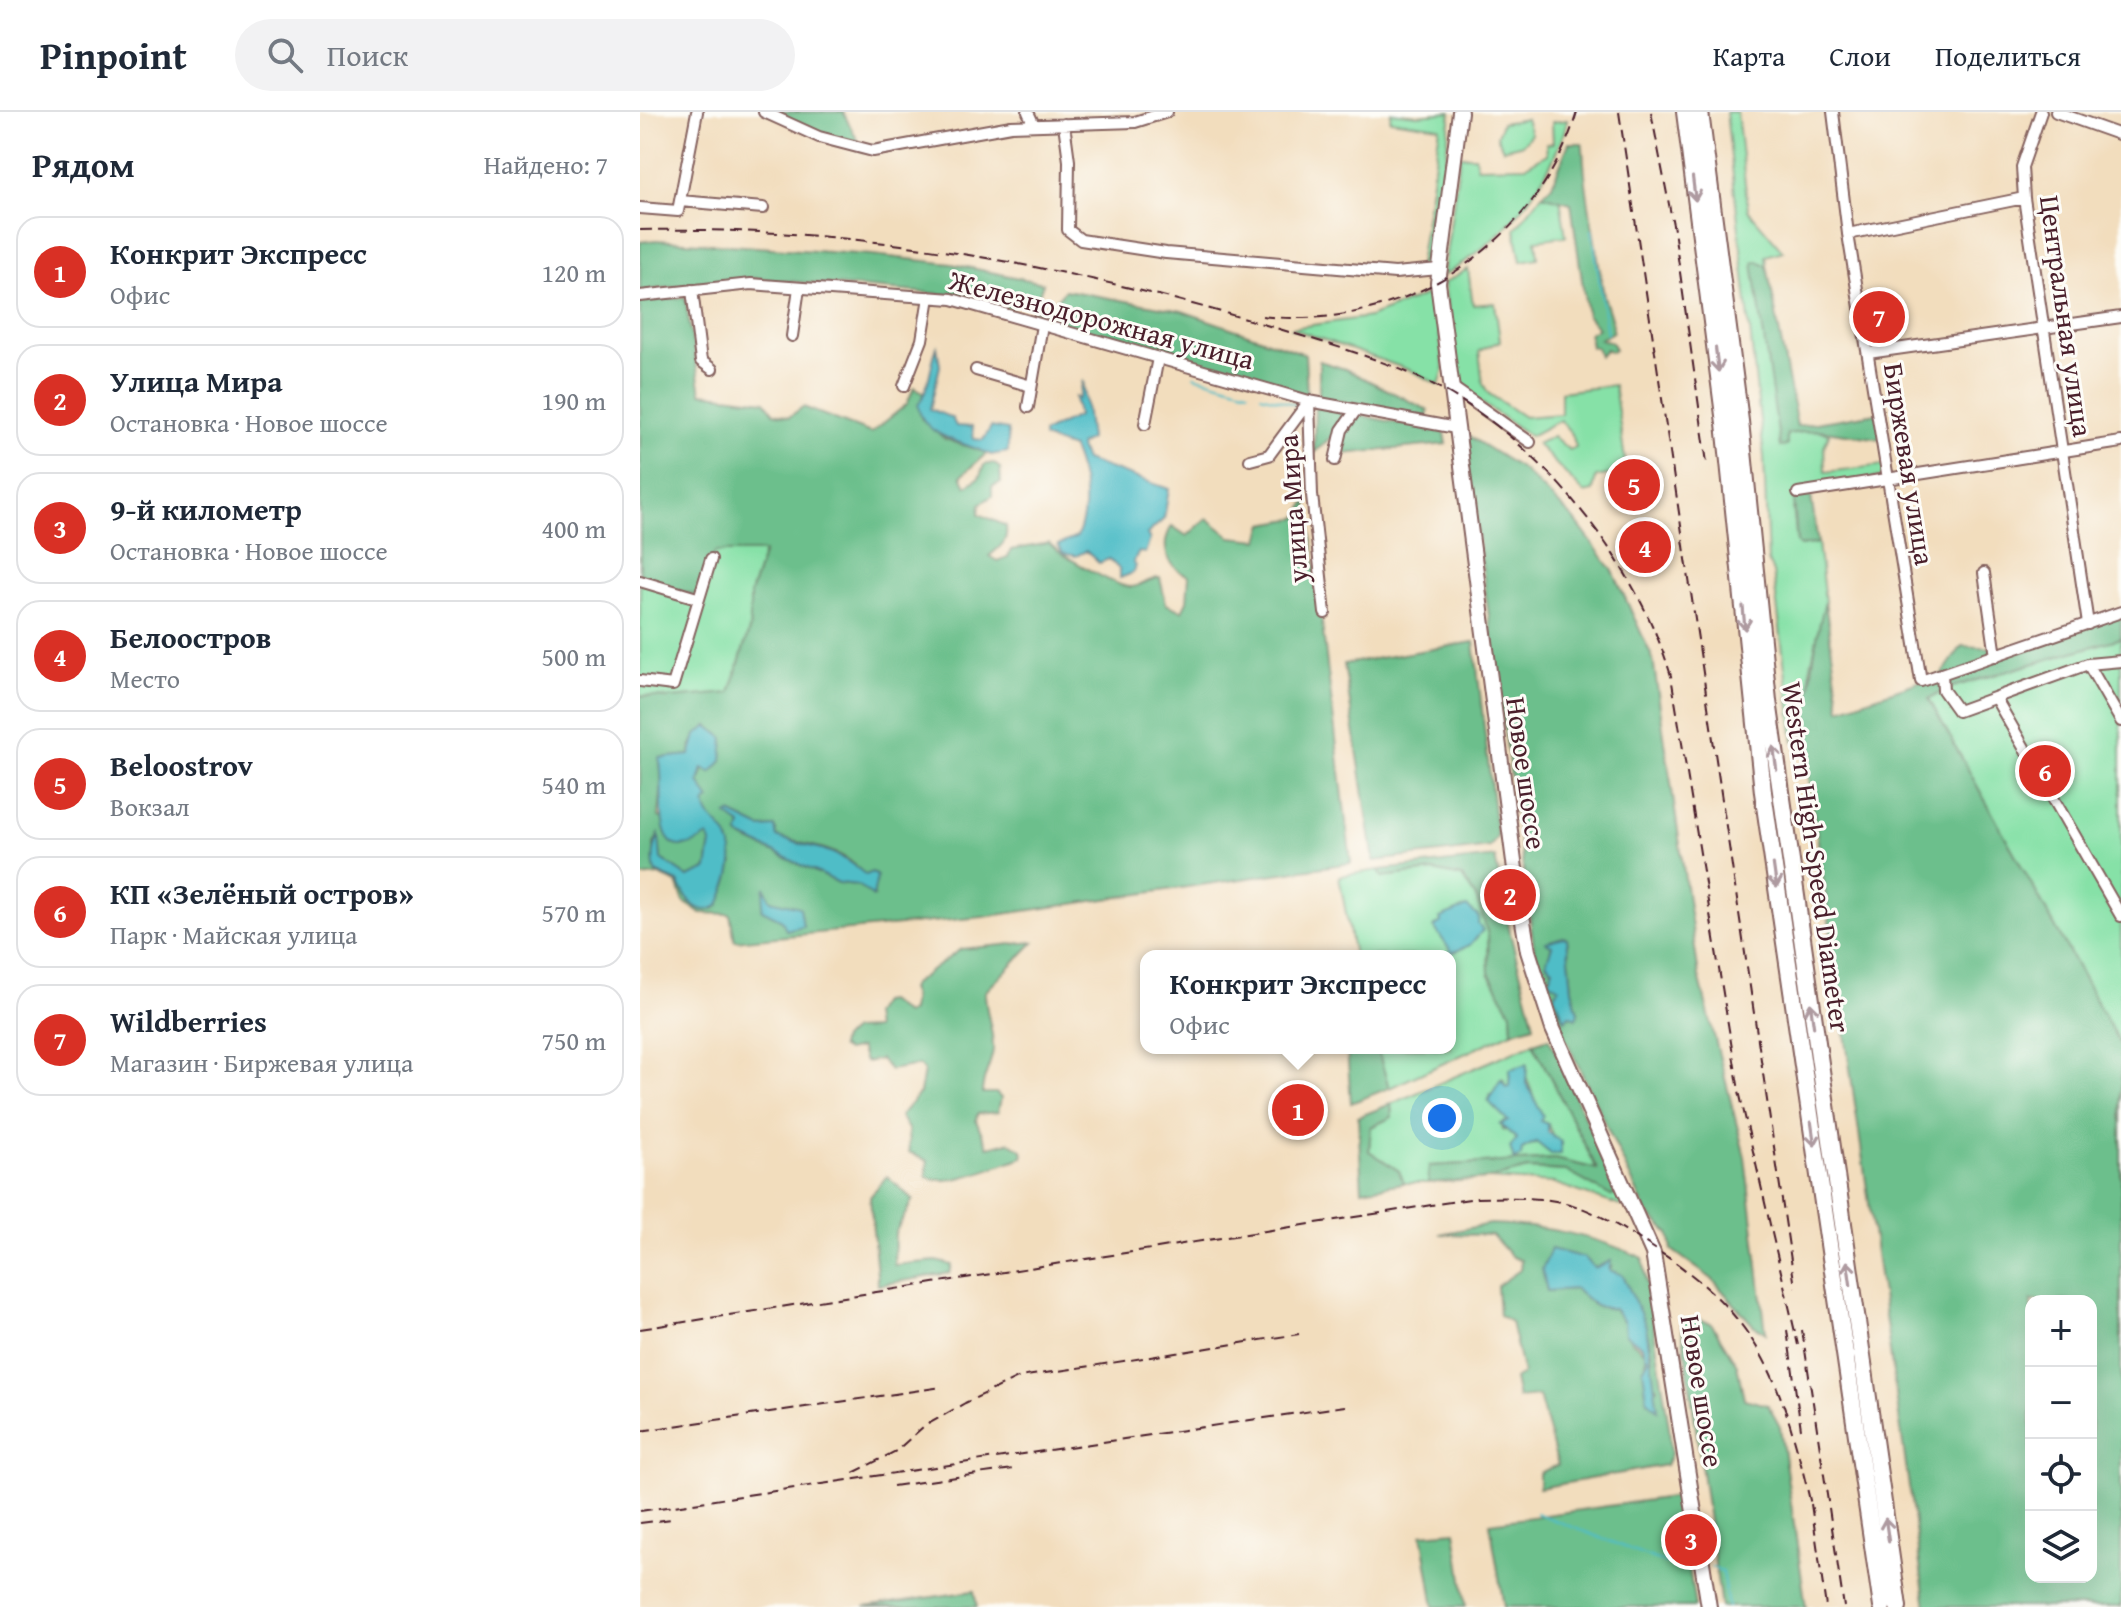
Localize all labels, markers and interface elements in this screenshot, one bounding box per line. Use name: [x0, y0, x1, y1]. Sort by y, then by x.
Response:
search box: [235, 19, 795, 91]
text: Pinpoint: [40, 27, 187, 83]
icon: search: [263, 33, 307, 77]
text: Поиск: [327, 33, 408, 77]
text: Карта: [1713, 35, 1785, 76]
text: Слои: [1829, 35, 1891, 76]
text: Поделиться: [1935, 35, 2081, 76]
text: Рядом: [32, 140, 135, 189]
text: Найдено: 7: [484, 145, 608, 184]
one-way arrow: [1687, 176, 1702, 202]
street label: Центральная улица: [2030, 193, 2104, 440]
text: Конкрит Экспресс: [110, 231, 367, 275]
text: 1: [53, 253, 67, 292]
text: 120 m: [541, 253, 606, 292]
street label: Железнодорожная улица: [944, 258, 1260, 380]
text: Офис: [110, 275, 170, 314]
pin: 7: [1853, 287, 1905, 347]
one-way arrow: [1710, 347, 1725, 372]
text: Улица Мира: [110, 359, 283, 403]
street label: Биржевая улица: [1874, 360, 1946, 569]
text: 2: [53, 381, 67, 420]
text: 190 m: [541, 381, 606, 420]
text: Остановка · Новое шоссе: [110, 403, 388, 442]
street label: улица Мира: [1266, 433, 1318, 586]
pin: 5: [1608, 455, 1660, 515]
text: 9-й километр: [110, 487, 302, 531]
text: 3: [53, 509, 67, 548]
text: 400 m: [541, 509, 606, 548]
pin: 4: [1619, 517, 1671, 577]
text: Остановка · Новое шоссе: [110, 531, 388, 570]
one-way arrow: [1737, 604, 1752, 631]
text: Белоостров: [110, 615, 271, 659]
text: 4: [53, 637, 67, 676]
text: 500 m: [541, 637, 606, 676]
text: Место: [110, 659, 180, 698]
street label: Western High-Speed Diameter: [1772, 679, 1862, 1036]
street label: Новое шоссе: [1496, 694, 1558, 852]
pin: 6: [2019, 741, 2071, 801]
text: Beloostrov: [110, 743, 253, 787]
one-way arrow: [1767, 746, 1782, 771]
text: 5: [53, 765, 67, 804]
text: 540 m: [541, 765, 606, 804]
text: Вокзал: [110, 787, 190, 826]
one-way arrow: [1768, 863, 1783, 888]
pin: 2: [1484, 865, 1536, 925]
text: КП «Зелёный остров»: [110, 871, 414, 915]
text: 6: [53, 893, 67, 932]
text: 570 m: [541, 893, 606, 932]
text: Парк · Майская улица: [110, 915, 357, 954]
popup: [1140, 950, 1456, 1054]
text: Конкрит Экспресс: [1170, 961, 1426, 1005]
text: Wildberries: [110, 999, 267, 1043]
one-way arrow: [1804, 1003, 1819, 1028]
text: Офис: [1170, 1005, 1230, 1044]
text: 7: [53, 1021, 67, 1060]
text: 750 m: [541, 1021, 606, 1060]
text: Магазин · Биржевая улица: [110, 1043, 413, 1082]
pin: 1: [1272, 1080, 1324, 1140]
your location: [1422, 1098, 1462, 1138]
one-way arrow: [1806, 1120, 1821, 1146]
one-way arrow: [1841, 1260, 1856, 1286]
map controls: [2025, 1295, 2097, 1583]
button: +: [2025, 1295, 2097, 1367]
street label: Новое шоссе: [1671, 1312, 1735, 1470]
button: −: [2025, 1367, 2097, 1439]
button: locate: [2025, 1439, 2097, 1511]
pin: 3: [1665, 1510, 1717, 1570]
button: layers: [2025, 1511, 2097, 1583]
one-way arrow: [1879, 1518, 1894, 1543]

